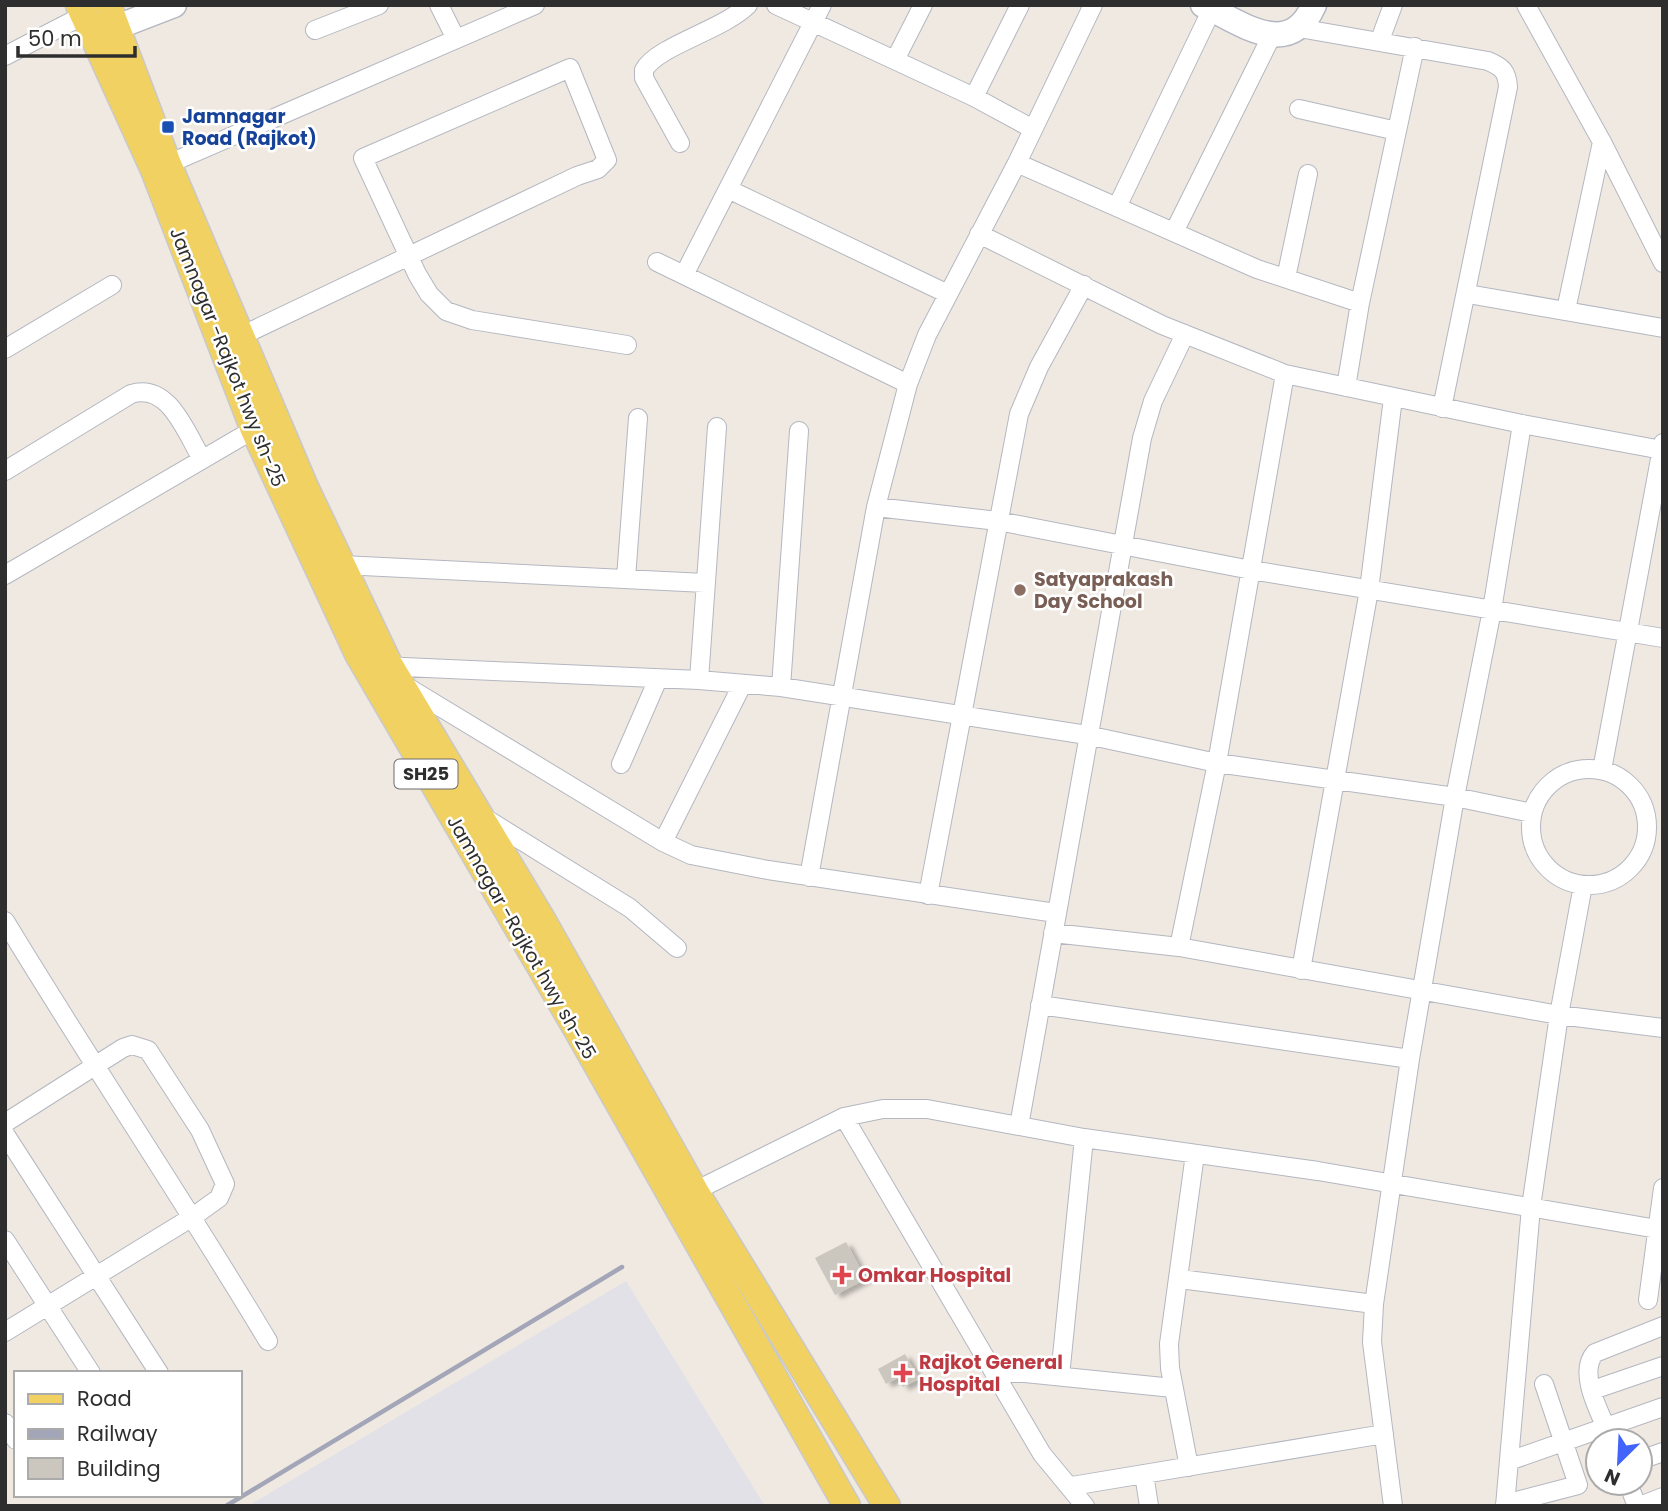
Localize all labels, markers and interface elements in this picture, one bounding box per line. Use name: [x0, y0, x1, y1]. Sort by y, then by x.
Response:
scale bar: [18, 14, 135, 58]
text: 50 m: [28, 24, 82, 53]
place label: Jamnagar Road (Rajkot): [182, 103, 317, 152]
marker: Jamnagar Road (Rajkot): [160, 119, 176, 135]
street label: Jamnagar -Rajkot hwy sh-25: [163, 223, 292, 491]
place label: Satyaprakash Day School: [1034, 566, 1173, 615]
marker: Satyaprakash Day School: [1012, 582, 1028, 598]
road number: SH25: [394, 760, 458, 788]
street label: Jamnagar -Rajkot hwy sh-25: [440, 810, 603, 1064]
place label: Omkar Hospital: [858, 1262, 1011, 1289]
marker: Omkar Hospital: [832, 1265, 852, 1285]
place label: Rajkot General Hospital: [919, 1349, 1063, 1398]
marker: Rajkot General Hospital: [893, 1363, 913, 1383]
legend: [14, 1371, 242, 1497]
text: Road: [77, 1384, 132, 1413]
text: Railway: [77, 1419, 158, 1448]
north arrow: [1584, 1427, 1654, 1497]
text: Building: [77, 1454, 161, 1483]
text: N: [1600, 1462, 1624, 1492]

